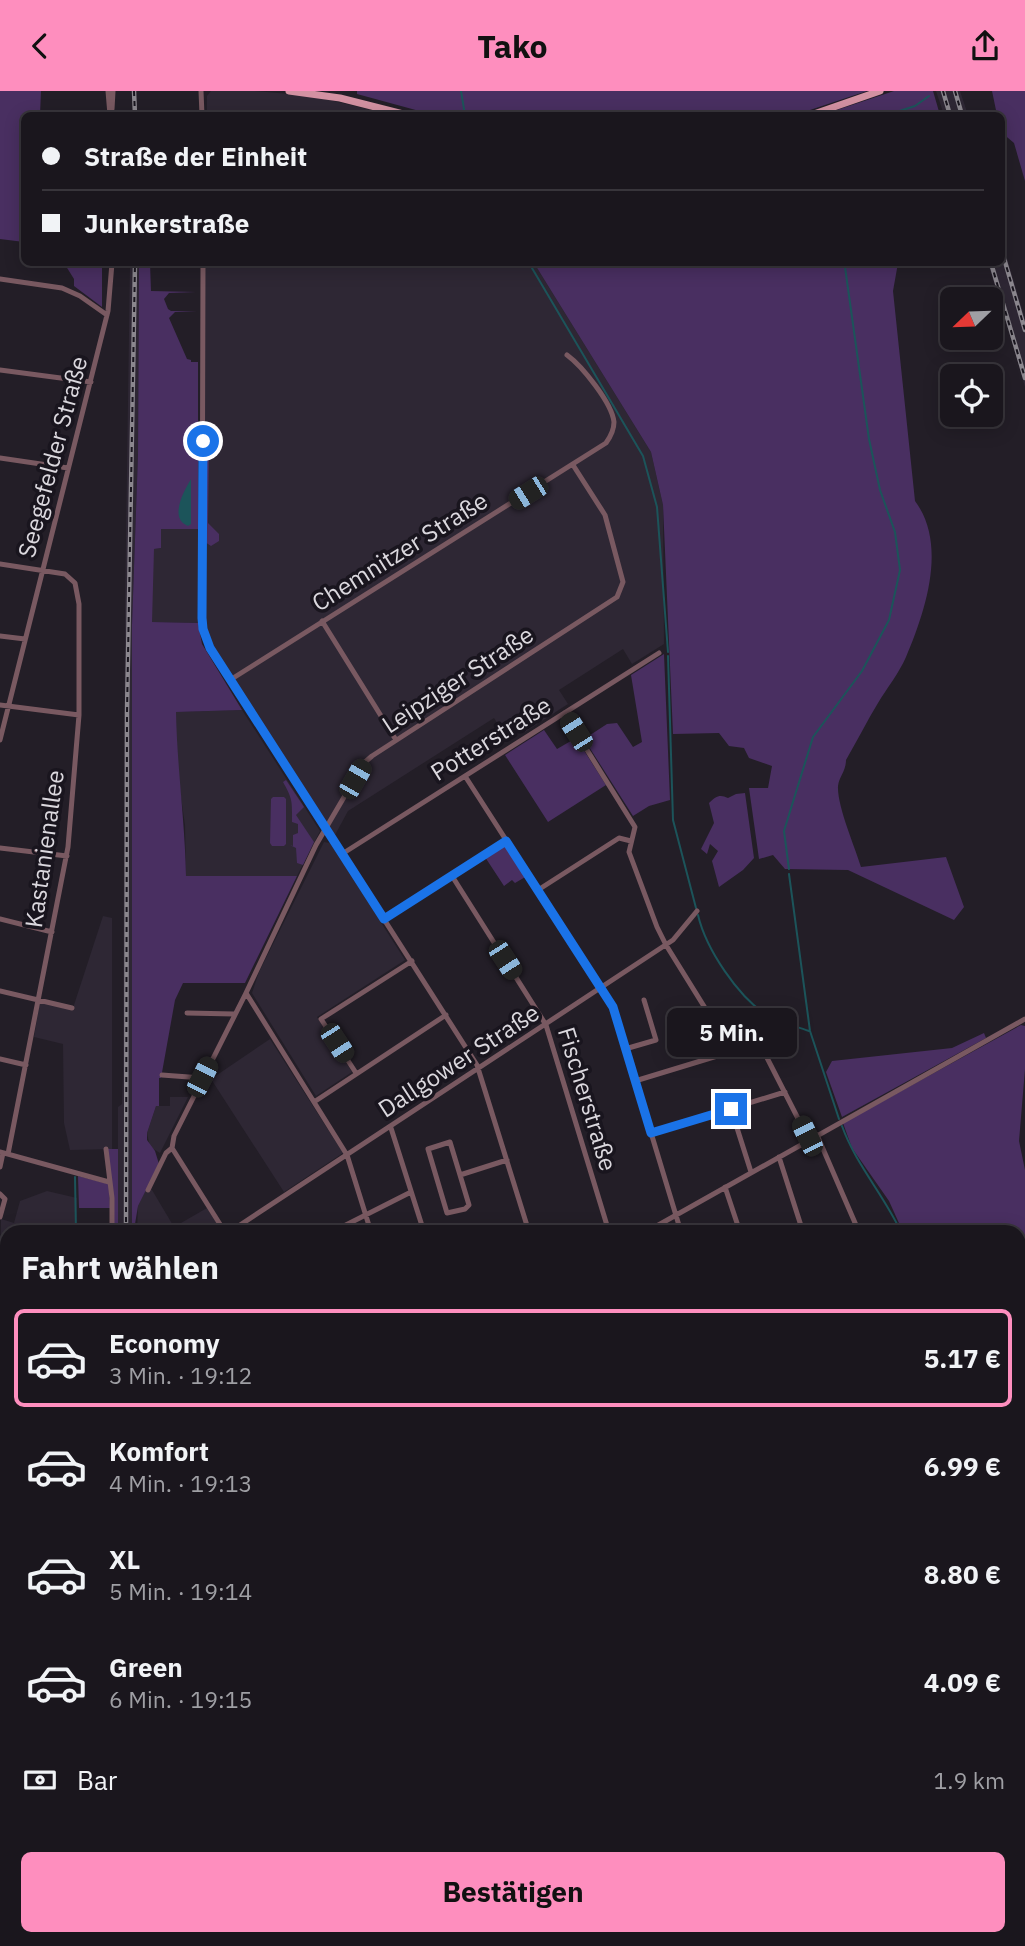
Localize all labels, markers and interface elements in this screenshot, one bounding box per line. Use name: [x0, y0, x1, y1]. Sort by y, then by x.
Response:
text: Tako: [477, 25, 548, 67]
icon: back: [21, 27, 59, 65]
icon: share: [966, 27, 1004, 65]
text: Straße der Einheit: [84, 139, 307, 173]
text: Junkerstraße: [84, 206, 249, 240]
north arrow: [940, 287, 1003, 350]
map controls: [940, 287, 1003, 427]
street label: Seegefelder Straße: [10, 352, 94, 561]
button: locate: [940, 364, 1003, 427]
route start: [187, 425, 219, 457]
car: [505, 473, 552, 513]
street label: Chemnitzer Straße: [305, 484, 493, 618]
street label: Leipziger Straße: [376, 618, 539, 740]
street label: Potterstraße: [424, 689, 557, 788]
car: [556, 709, 597, 755]
car: [336, 756, 375, 802]
street label: Kastanienallee: [17, 768, 71, 930]
car: [485, 937, 526, 983]
street label: Dallgower Straße: [372, 996, 545, 1124]
callout: 5 Min.: [666, 1007, 796, 1056]
text: 5 Min.: [699, 1017, 765, 1047]
car: [317, 1020, 358, 1066]
street label: Fischerstraße: [551, 1023, 625, 1175]
car: [184, 1054, 221, 1100]
route end: [715, 1093, 747, 1125]
car: [789, 1113, 826, 1159]
text: Fahrt wählen: [21, 1246, 219, 1288]
text: Economy: [109, 1326, 220, 1360]
icon: car: [25, 1327, 88, 1390]
text: 5.17 €: [924, 1341, 1001, 1375]
text: 3 Min. · 19:12: [109, 1360, 252, 1390]
text: Komfort: [109, 1434, 209, 1468]
icon: car: [25, 1435, 88, 1498]
text: 6.99 €: [924, 1449, 1001, 1483]
text: 4 Min. · 19:13: [109, 1468, 252, 1498]
text: XL: [109, 1542, 140, 1576]
icon: car: [25, 1543, 88, 1606]
text: 8.80 €: [924, 1557, 1001, 1591]
text: 5 Min. · 19:14: [109, 1576, 252, 1606]
text: Green: [109, 1650, 183, 1684]
icon: car: [25, 1651, 88, 1714]
text: 4.09 €: [924, 1665, 1001, 1699]
text: 6 Min. · 19:15: [109, 1684, 252, 1714]
icon: cash: [21, 1761, 59, 1799]
text: Bar: [77, 1763, 117, 1797]
text: 1.9 km: [934, 1765, 1005, 1795]
button: Bestätigen: [21, 1852, 1005, 1932]

